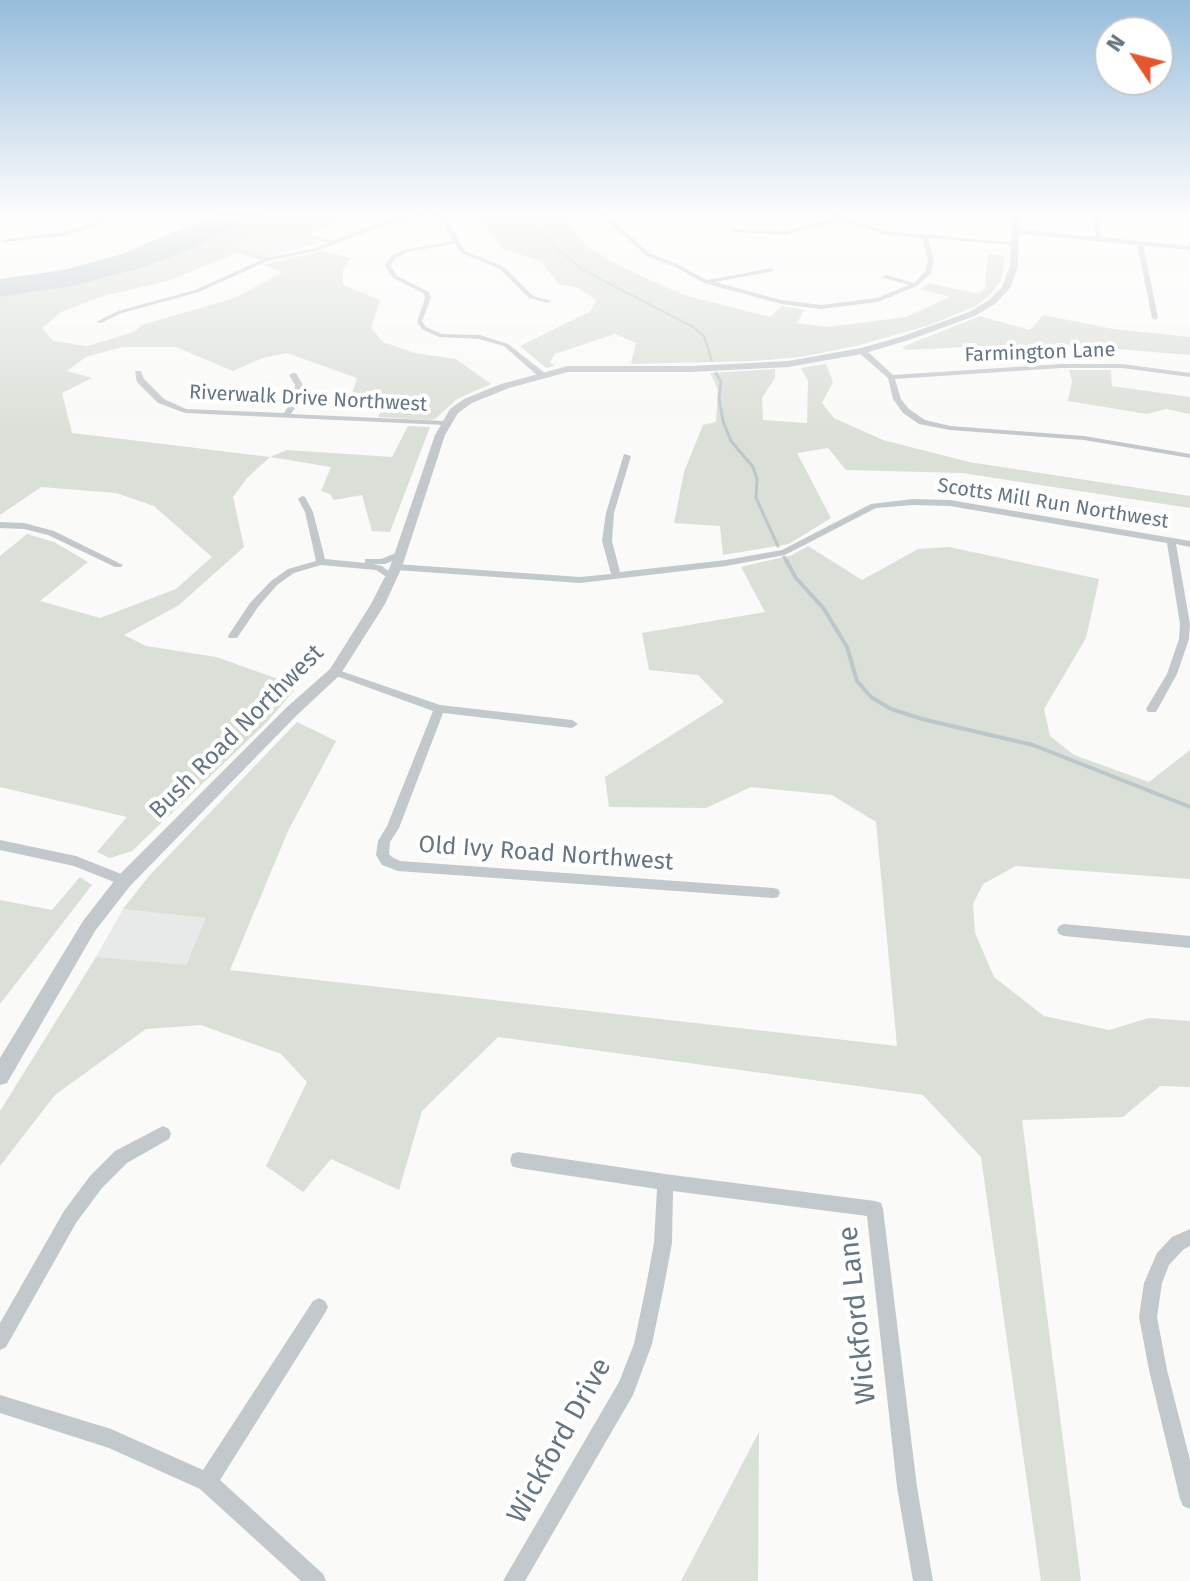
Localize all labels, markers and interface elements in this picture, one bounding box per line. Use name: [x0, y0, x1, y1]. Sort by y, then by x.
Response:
north arrow: [1094, 16, 1174, 96]
text: N: [1100, 29, 1131, 57]
street label: Farmington Lane: [964, 338, 1116, 368]
street label: Riverwalk Drive Northwest: [188, 381, 428, 417]
street label: Scotts Mill Run Northwest: [936, 474, 1170, 534]
street label: Bush Road Northwest: [144, 639, 330, 825]
street label: Old Ivy Road Northwest: [418, 831, 674, 877]
street label: Wickford Lane: [832, 1224, 884, 1406]
street label: Wickford Drive: [501, 1352, 619, 1530]

